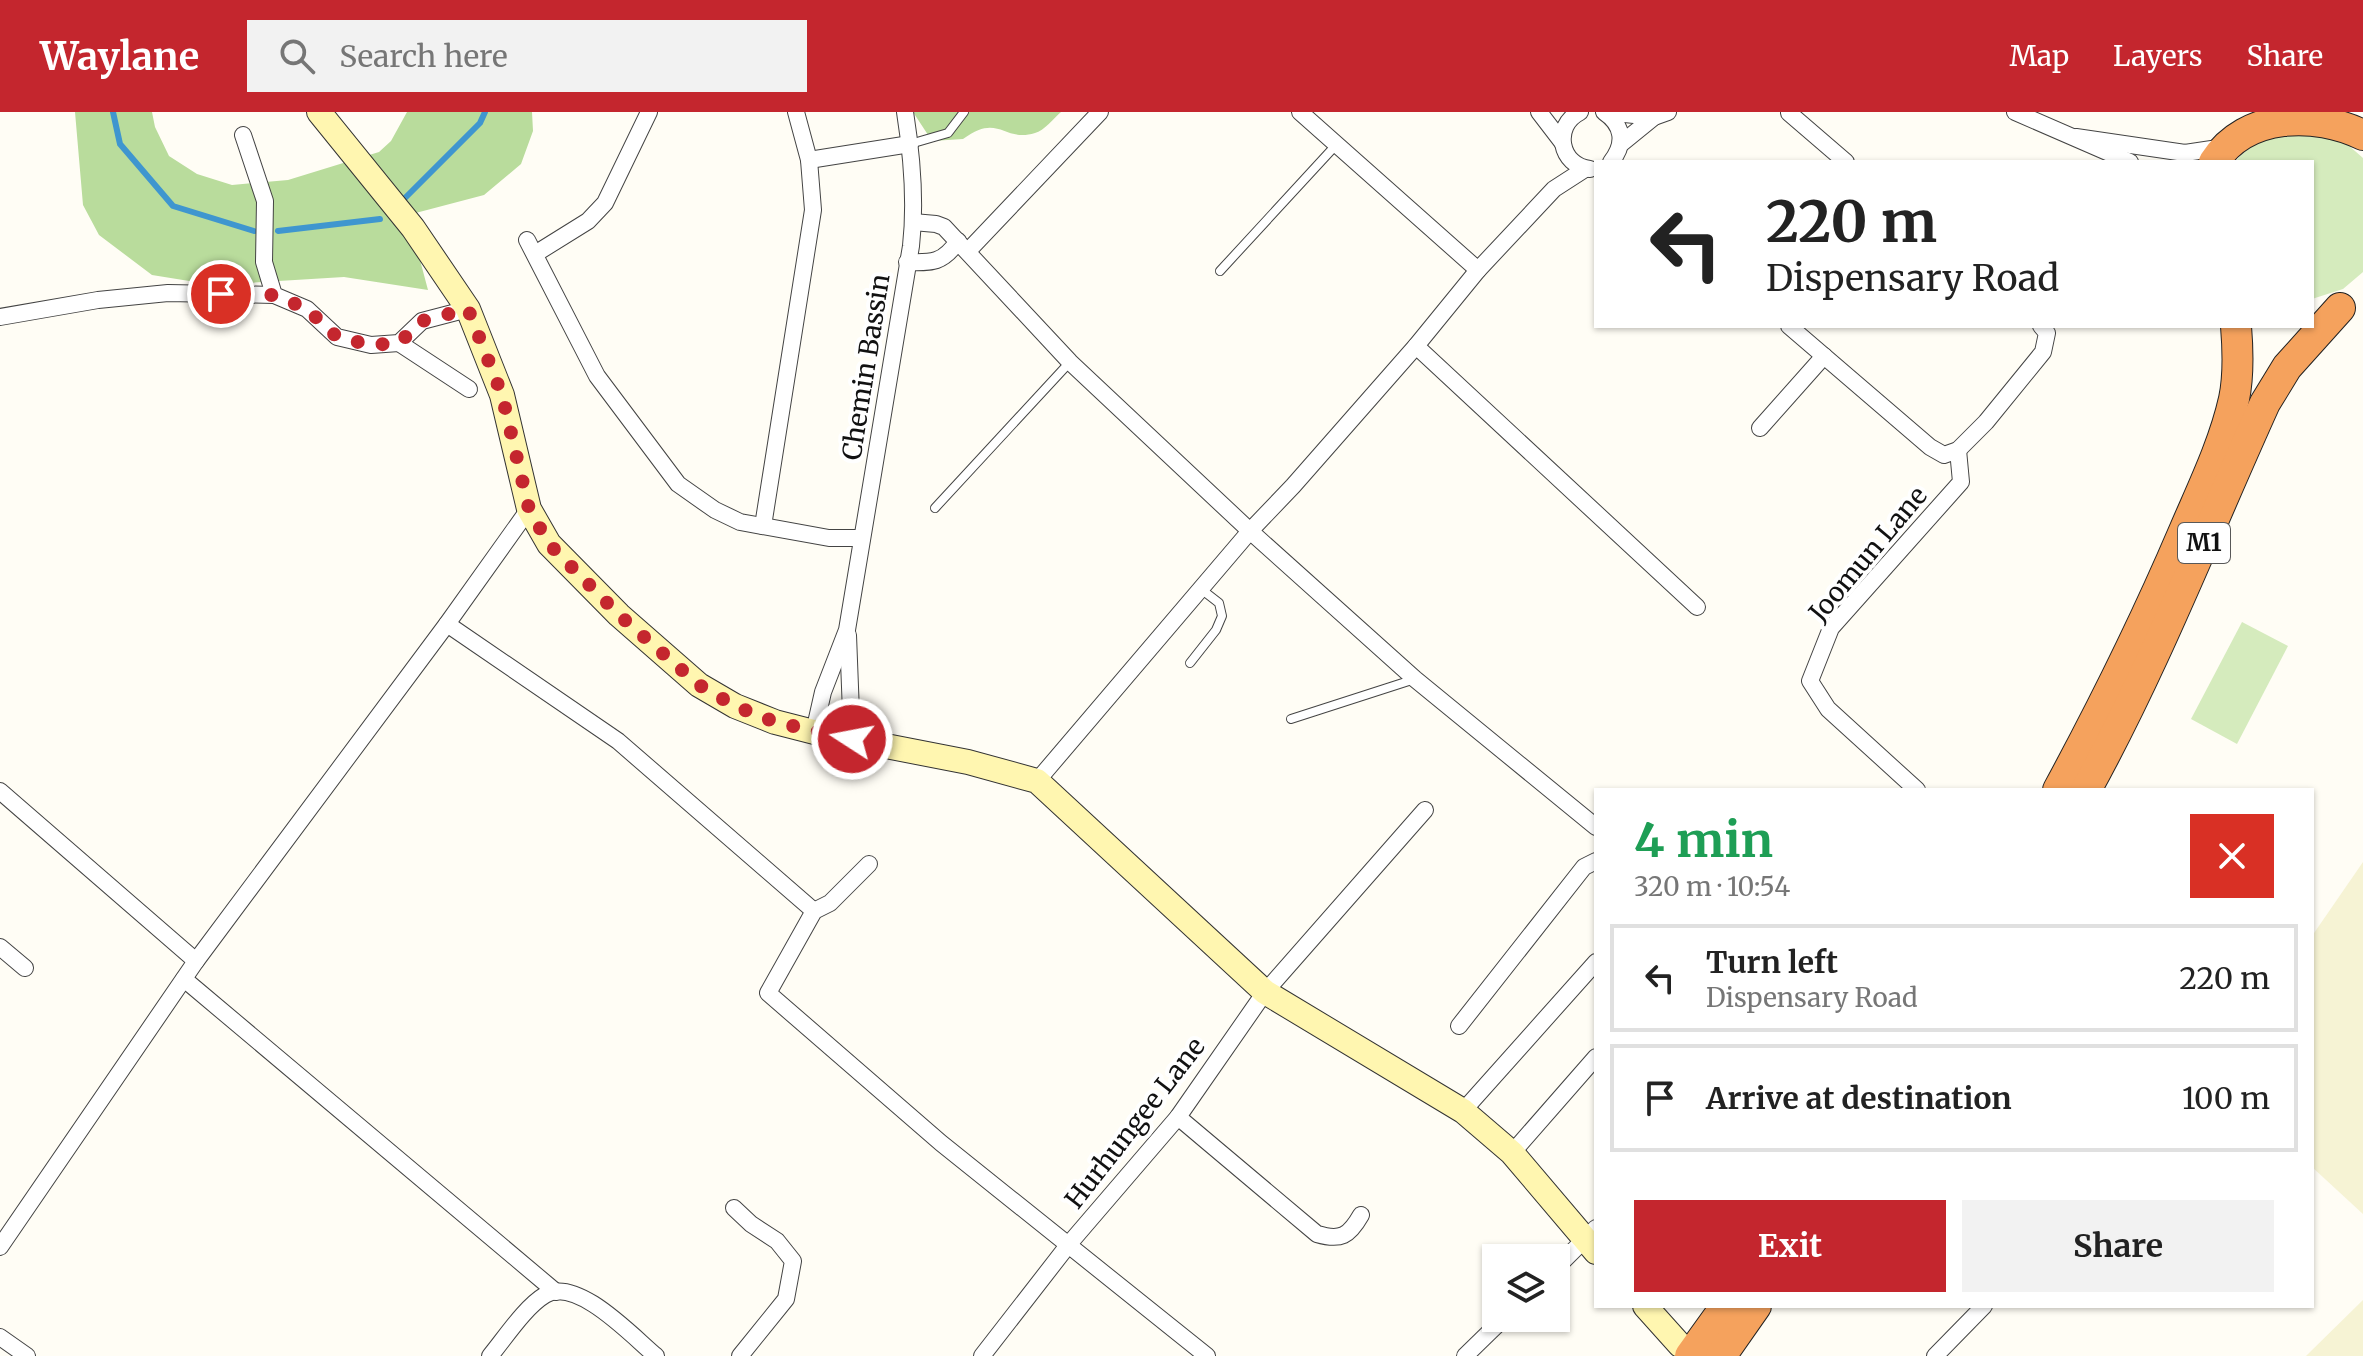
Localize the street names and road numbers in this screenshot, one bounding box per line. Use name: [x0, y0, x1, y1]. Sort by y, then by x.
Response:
street label: Chemin Bassin: [834, 271, 897, 462]
street label: Joomun Lane: [1801, 479, 1934, 629]
road number: M1: [2178, 523, 2230, 563]
street label: Hurhungee Lane: [1058, 1031, 1212, 1215]

